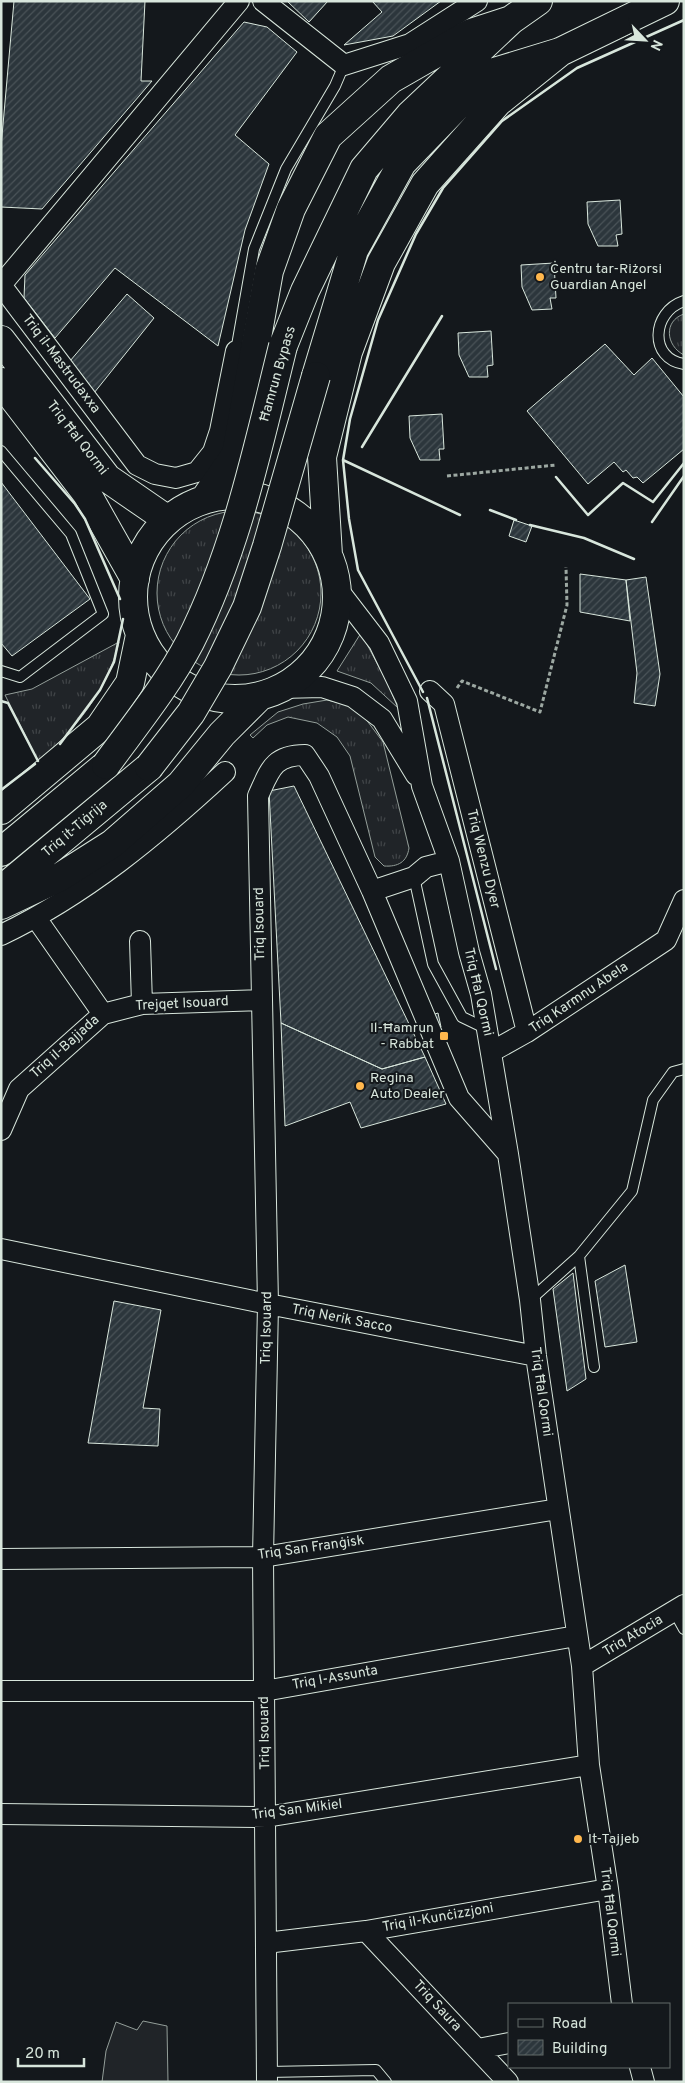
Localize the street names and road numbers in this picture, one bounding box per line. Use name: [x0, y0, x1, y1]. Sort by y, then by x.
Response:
street label: Triq il-Mastrudaxxa: [18, 311, 104, 417]
street label: Ħamrun Bypass: [256, 324, 300, 424]
street label: Triq Ħal Qormi: [43, 397, 111, 479]
street label: Triq it-Tiġrija: [39, 797, 111, 861]
street label: Triq Wenzu Dyer: [462, 808, 504, 911]
street label: Triq Isouard: [251, 887, 269, 961]
street label: Triq Ħal Qormi: [460, 946, 496, 1038]
street label: Triq Karmnu Abela: [526, 959, 632, 1037]
street label: Trejqet Isouard: [135, 993, 229, 1015]
street label: Triq il-Bajjada: [27, 1012, 103, 1082]
street label: Triq Isouard: [258, 1291, 276, 1365]
street label: Triq Nerik Sacco: [290, 1301, 394, 1337]
street label: Triq Ħal Qormi: [526, 1346, 556, 1438]
street label: Triq San Franġisk: [257, 1532, 365, 1564]
street label: Triq Atocia: [600, 1611, 666, 1661]
street label: Triq l-Assunta: [291, 1662, 379, 1694]
street label: Triq Isouard: [256, 1696, 274, 1770]
street label: Triq San Mikiel: [251, 1796, 343, 1824]
street label: Triq Ħal Qormi: [596, 1866, 624, 1958]
street label: Triq il-Kunċizzjoni: [381, 1900, 495, 1936]
street label: Triq Saura: [409, 1977, 465, 2035]

